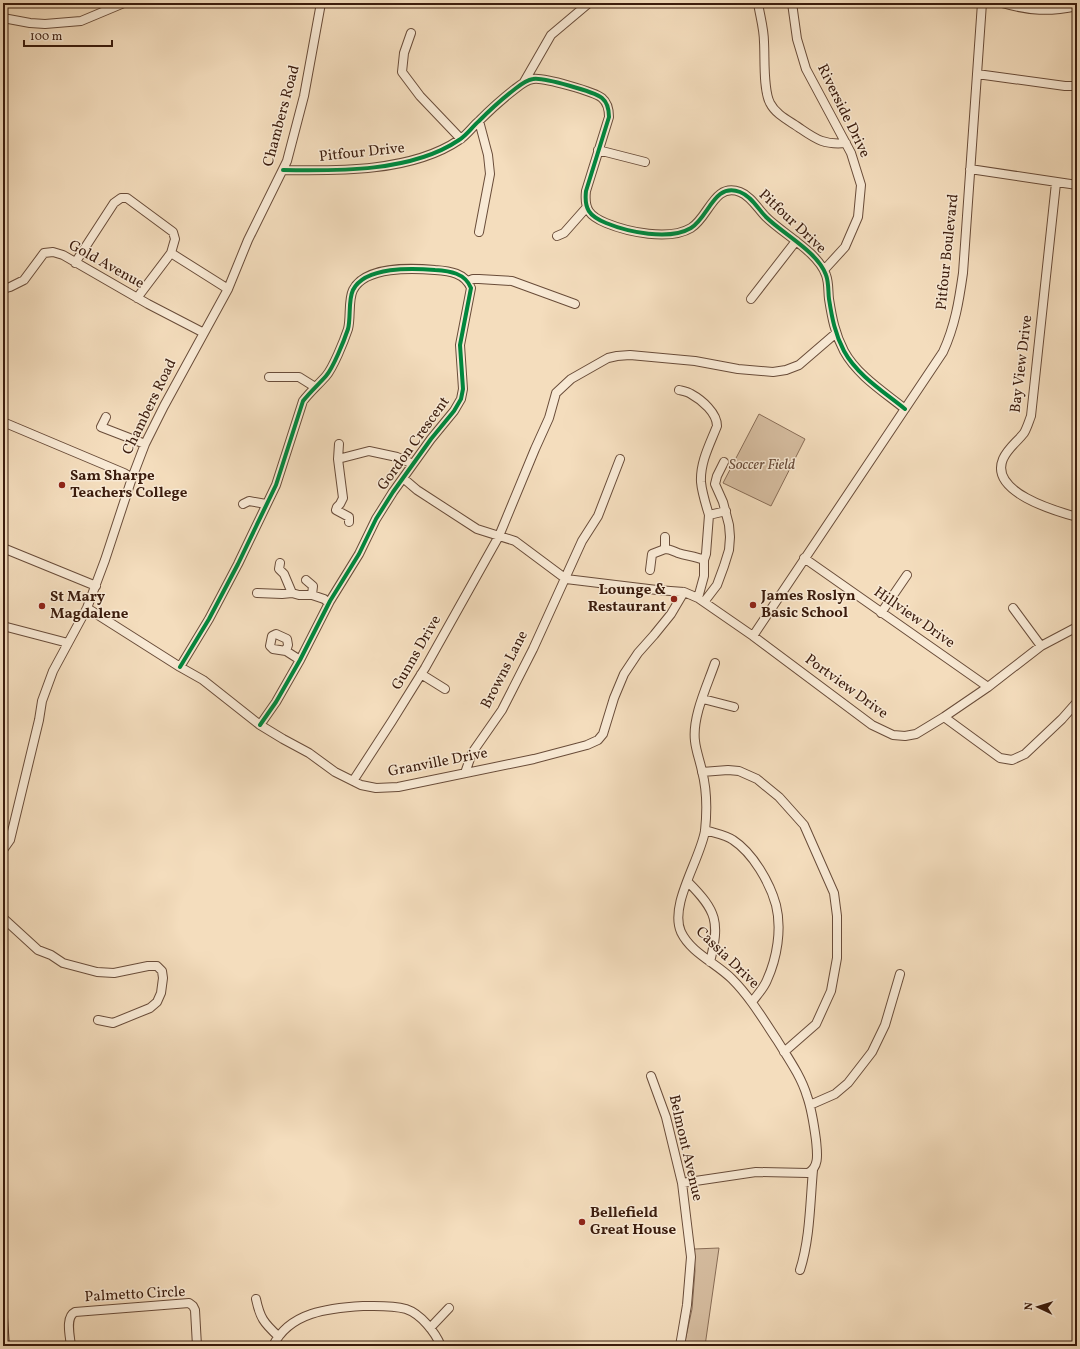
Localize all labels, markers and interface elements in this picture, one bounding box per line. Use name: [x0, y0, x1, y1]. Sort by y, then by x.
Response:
scale bar: [24, 22, 112, 48]
text: 100 m: [30, 29, 63, 45]
street label: Riverside Drive: [811, 61, 875, 161]
street label: Chambers Road: [258, 63, 306, 169]
street label: Pitfour Drive: [318, 138, 406, 168]
street label: Pitfour Drive: [753, 185, 831, 259]
street label: Pitfour Boulevard: [931, 193, 965, 311]
street label: Gold Avenue: [64, 235, 148, 295]
street label: Bay View Drive: [1006, 314, 1038, 414]
street label: Chambers Road: [118, 355, 182, 459]
street label: Gordon Crescent: [373, 393, 455, 495]
park label: Soccer Field: [729, 455, 795, 476]
place label: Sam Sharpe Teachers College: [70, 466, 188, 504]
marker: Sam Sharpe Teachers College: [57, 480, 67, 490]
place label: Lounge & Restaurant: [588, 580, 666, 618]
street label: Hillview Drive: [869, 582, 959, 654]
place label: James Roslyn Basic School: [760, 586, 856, 624]
place label: St Mary Magdalene: [50, 587, 129, 625]
marker: Lounge & Restaurant: [669, 594, 679, 604]
marker: James Roslyn Basic School: [748, 600, 758, 610]
marker: St Mary Magdalene: [37, 601, 47, 611]
street label: Gunns Drive: [387, 612, 447, 694]
street label: Browns Lane: [476, 627, 534, 713]
street label: Portview Drive: [800, 650, 892, 724]
street label: Granville Drive: [386, 743, 490, 783]
street label: Cassia Drive: [690, 922, 764, 994]
street label: Belmont Avenue: [663, 1093, 707, 1203]
place label: Bellefield Great House: [590, 1203, 676, 1241]
marker: Bellefield Great House: [577, 1217, 587, 1227]
street label: Palmetto Circle: [84, 1282, 186, 1308]
north arrow: [1018, 1287, 1058, 1327]
text: N: [1022, 1302, 1037, 1311]

